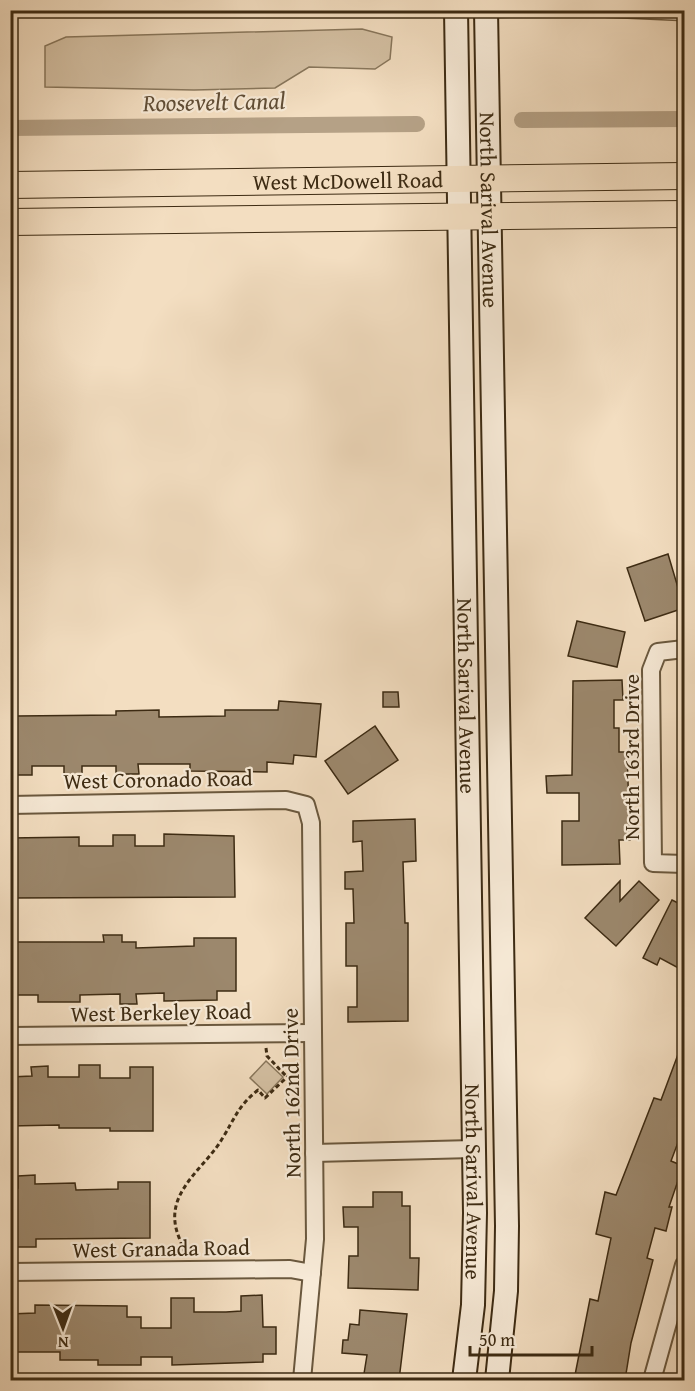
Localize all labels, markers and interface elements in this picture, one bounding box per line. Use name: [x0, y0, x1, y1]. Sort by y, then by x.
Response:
water label: Roosevelt Canal: [141, 83, 286, 120]
street label: North Sarival Avenue: [472, 112, 507, 308]
street label: West McDowell Road: [253, 163, 444, 198]
street label: North Sarival Avenue: [449, 598, 484, 794]
street label: North 163rd Drive: [615, 674, 647, 840]
street label: West Coronado Road: [63, 761, 253, 797]
street label: West Berkeley Road: [70, 994, 252, 1030]
street label: North 162nd Drive: [274, 1008, 308, 1178]
street label: North Sarival Avenue: [457, 1084, 491, 1280]
street label: West Granada Road: [72, 1230, 250, 1266]
north arrow: [33, 1298, 93, 1358]
scale bar: [470, 1319, 592, 1357]
text: 50 m: [479, 1326, 515, 1353]
text: N: [57, 1331, 69, 1355]

